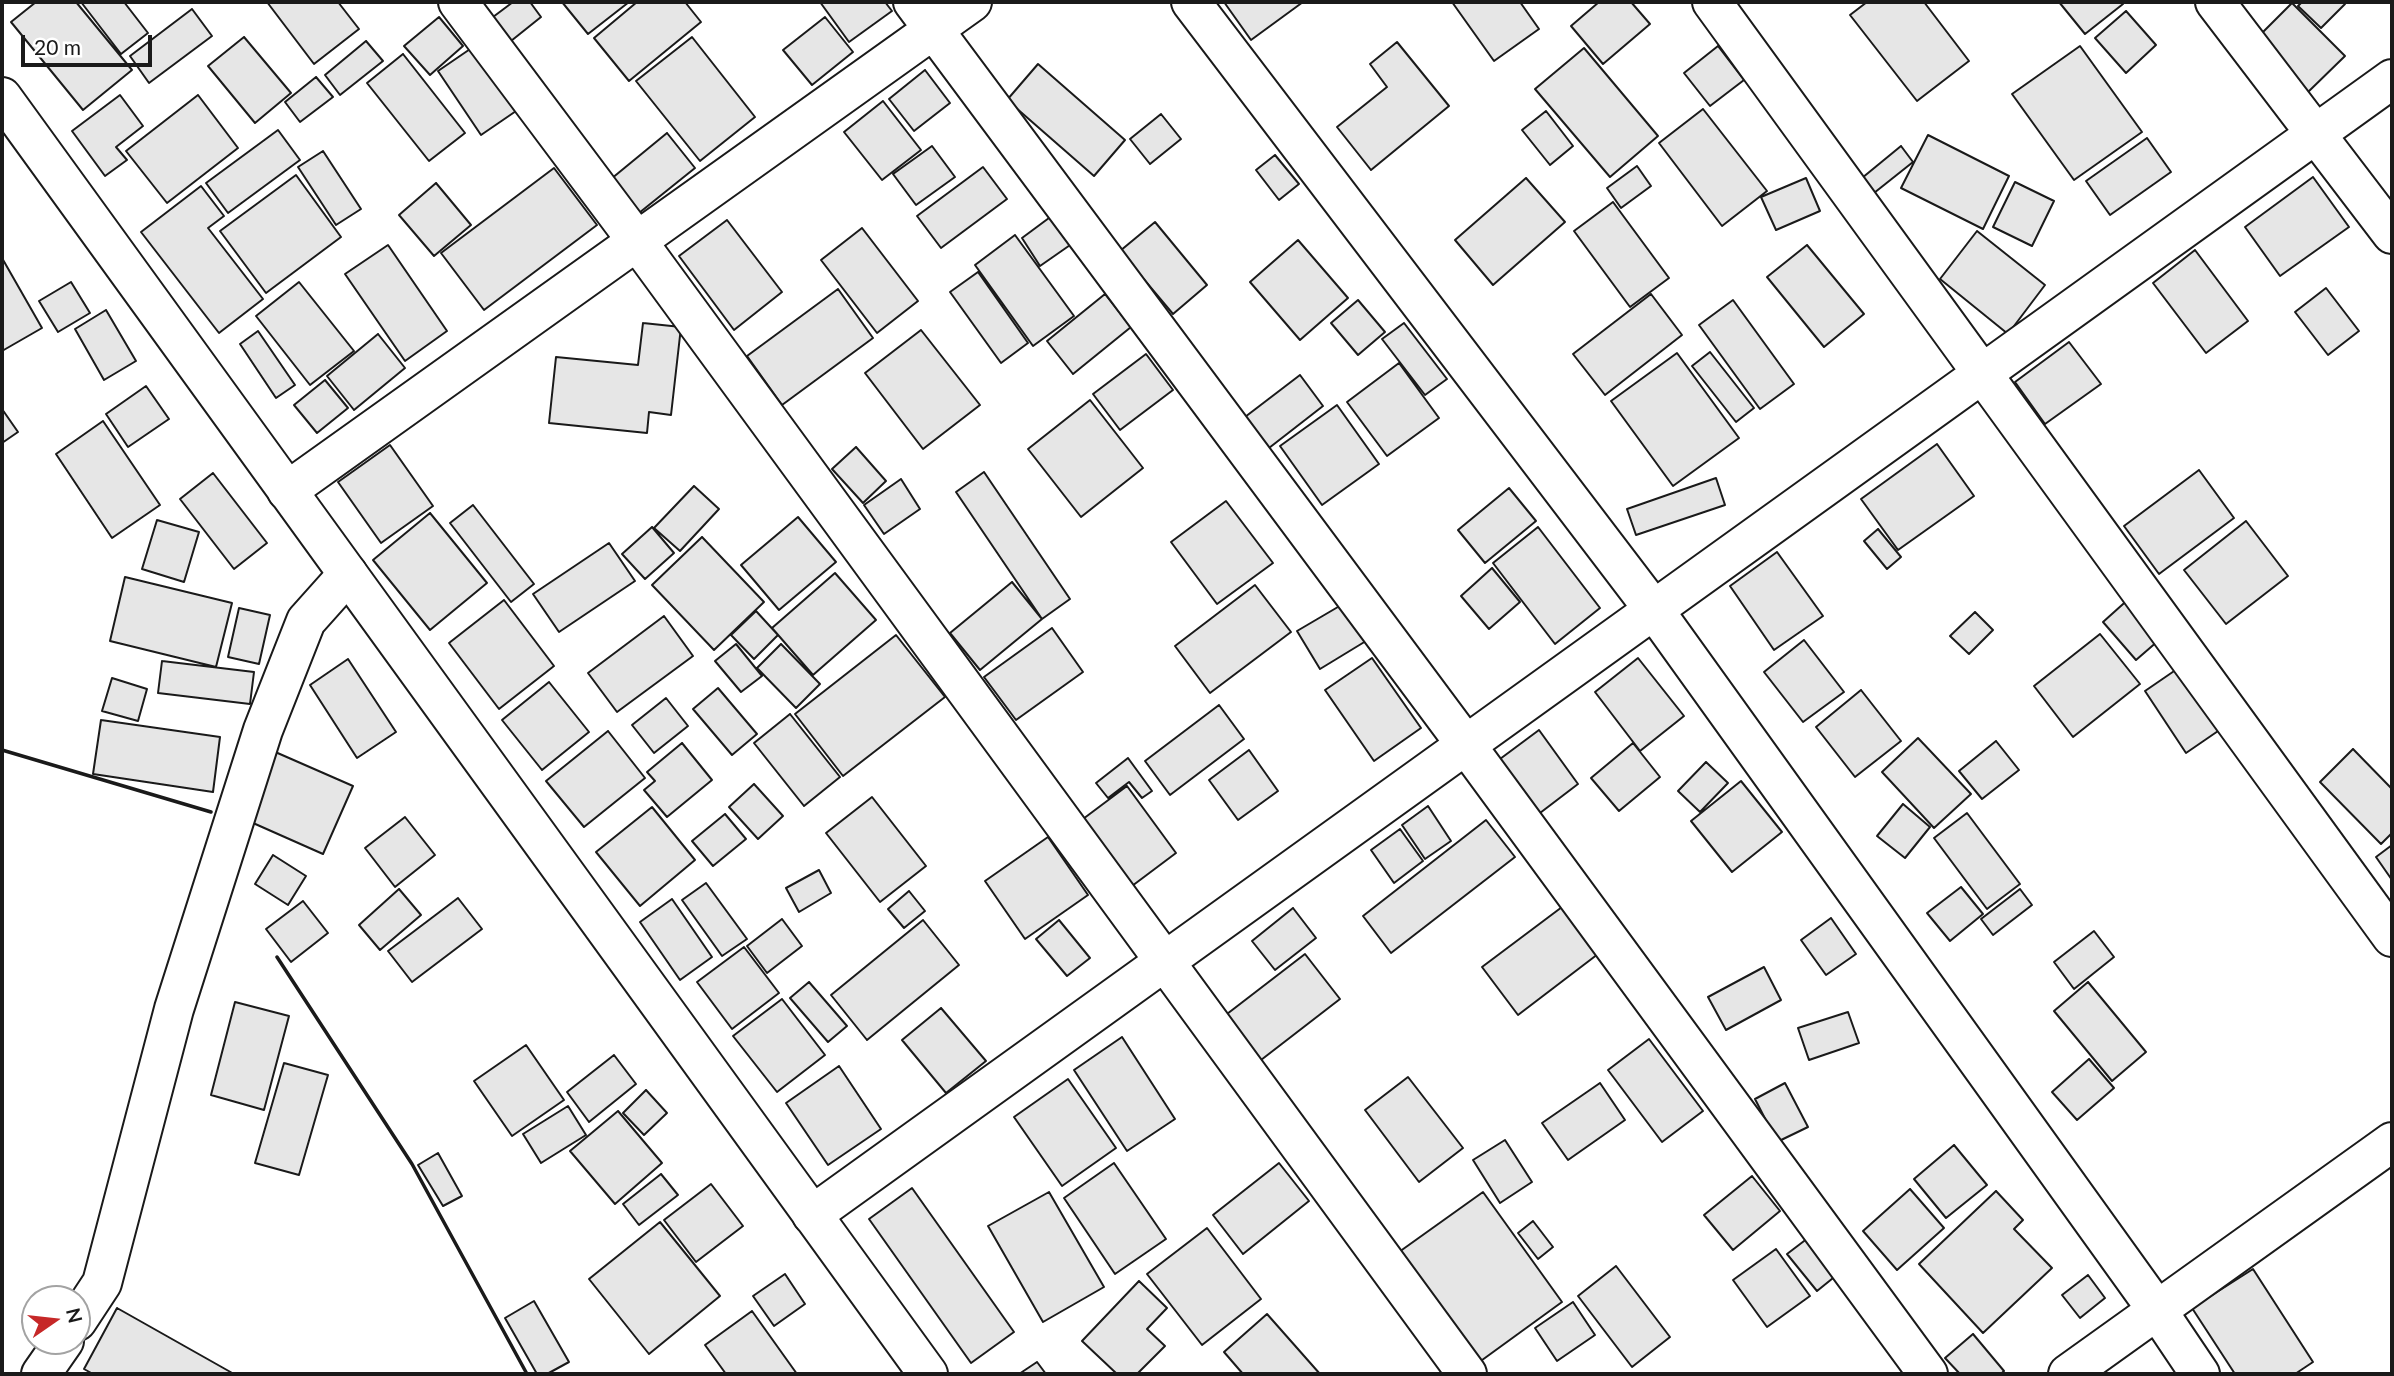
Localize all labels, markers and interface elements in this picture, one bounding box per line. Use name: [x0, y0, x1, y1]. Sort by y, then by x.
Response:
scale bar: [24, 21, 156, 65]
text: 20 m: [34, 34, 81, 59]
north arrow: [21, 1285, 91, 1355]
text: N: [62, 1305, 88, 1325]

